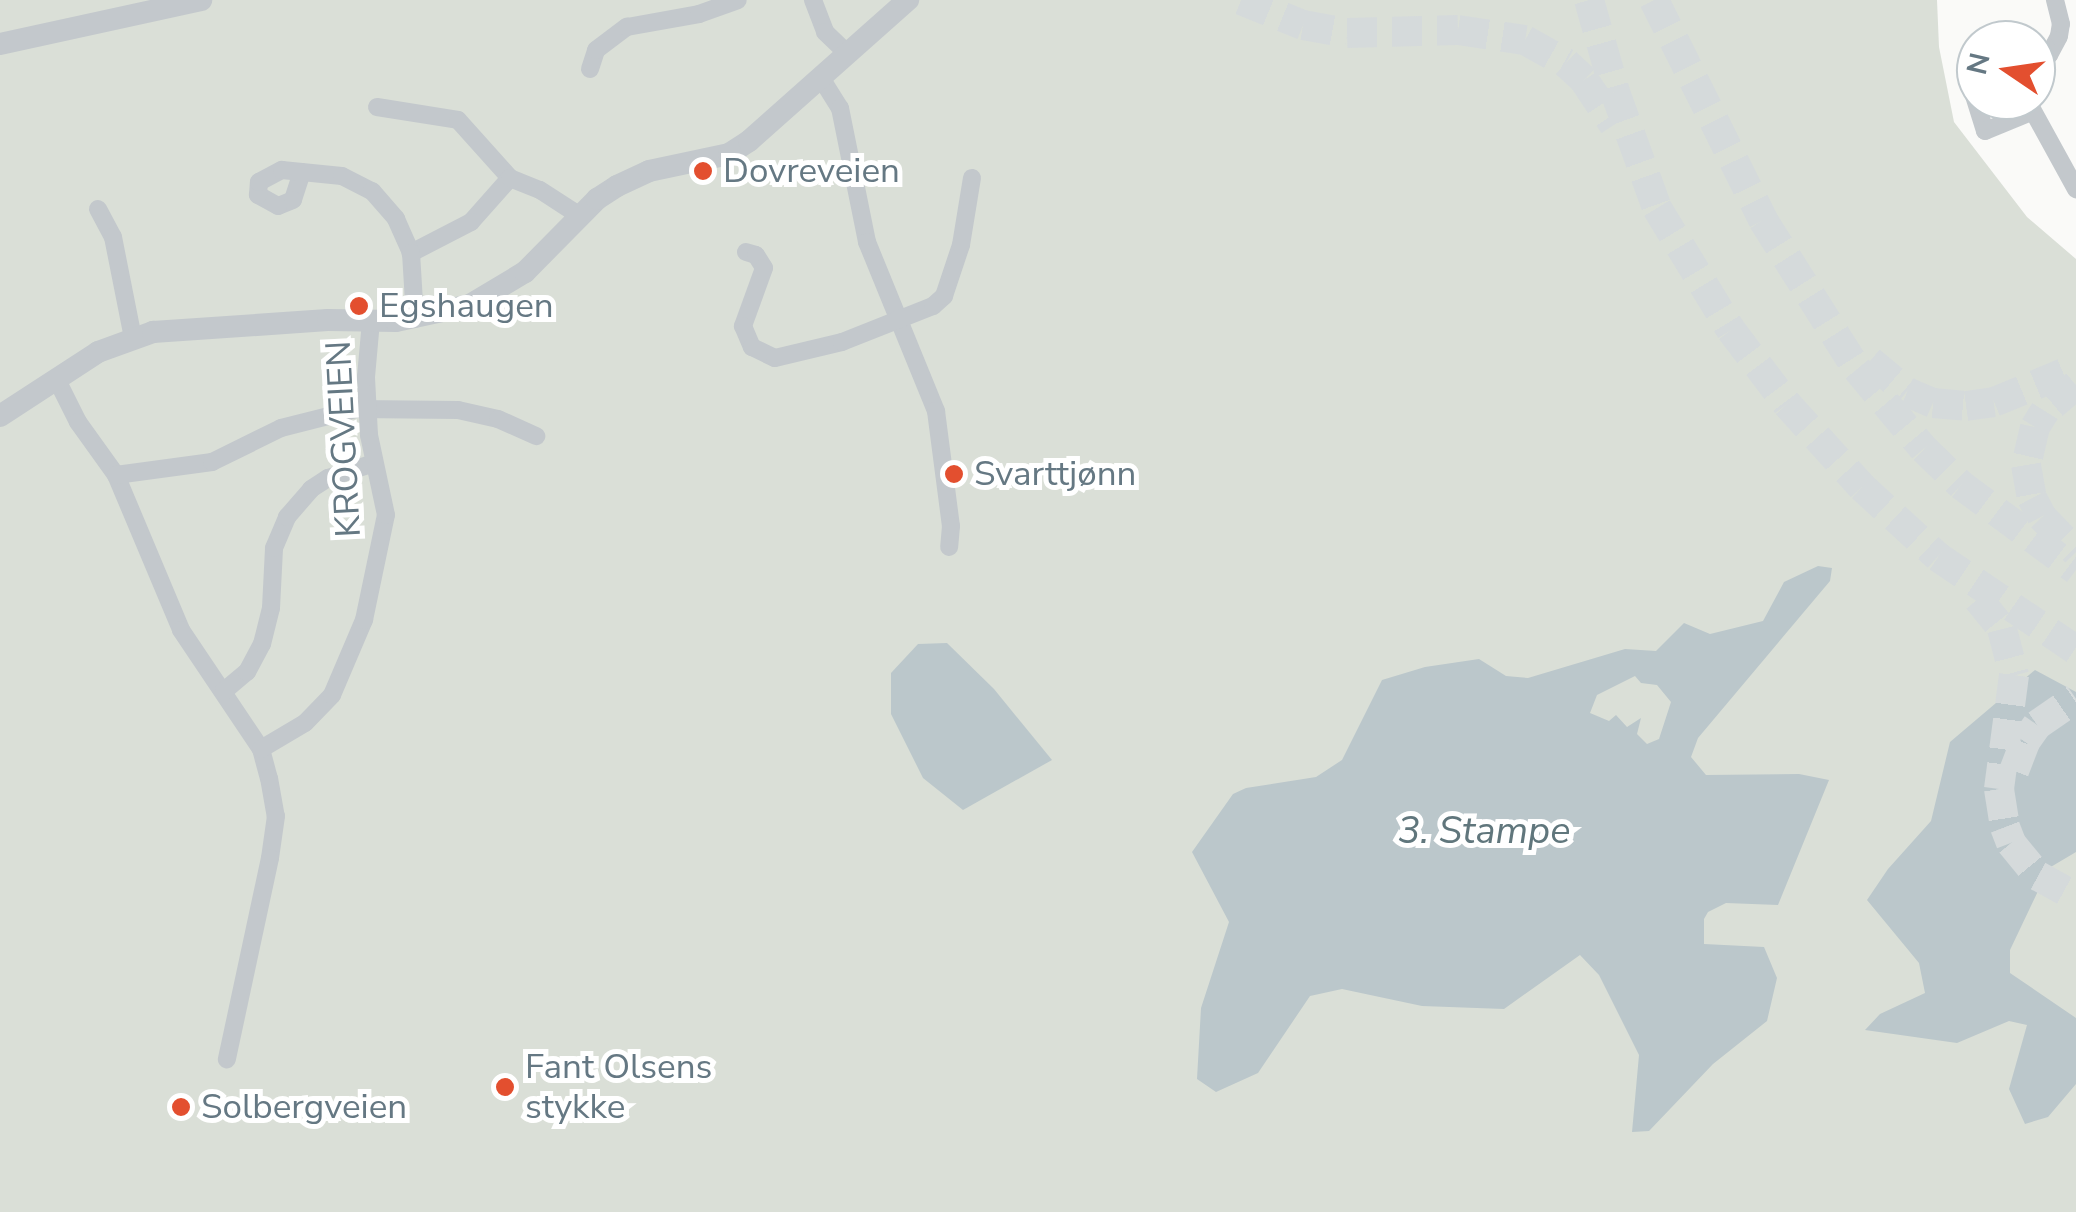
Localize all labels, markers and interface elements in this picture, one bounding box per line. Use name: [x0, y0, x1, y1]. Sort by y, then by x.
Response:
north arrow: [1956, 20, 2056, 120]
text: N: [1958, 49, 2000, 78]
place label: Dovreveien: [723, 150, 900, 192]
marker: Dovreveien: [692, 160, 714, 182]
place label: Egshaugen: [379, 285, 554, 327]
marker: Egshaugen: [348, 295, 370, 317]
street label: KROGVEIEN: [318, 340, 370, 538]
place label: Svarttjønn: [974, 453, 1136, 495]
marker: Svarttjønn: [943, 463, 965, 485]
water label: 3. Stampe: [1398, 808, 1570, 854]
place label: Fant Olsens stykke: [525, 1046, 712, 1128]
marker: Fant Olsens stykke: [494, 1076, 516, 1098]
place label: Solbergveien: [201, 1086, 407, 1128]
marker: Solbergveien: [170, 1096, 192, 1118]

